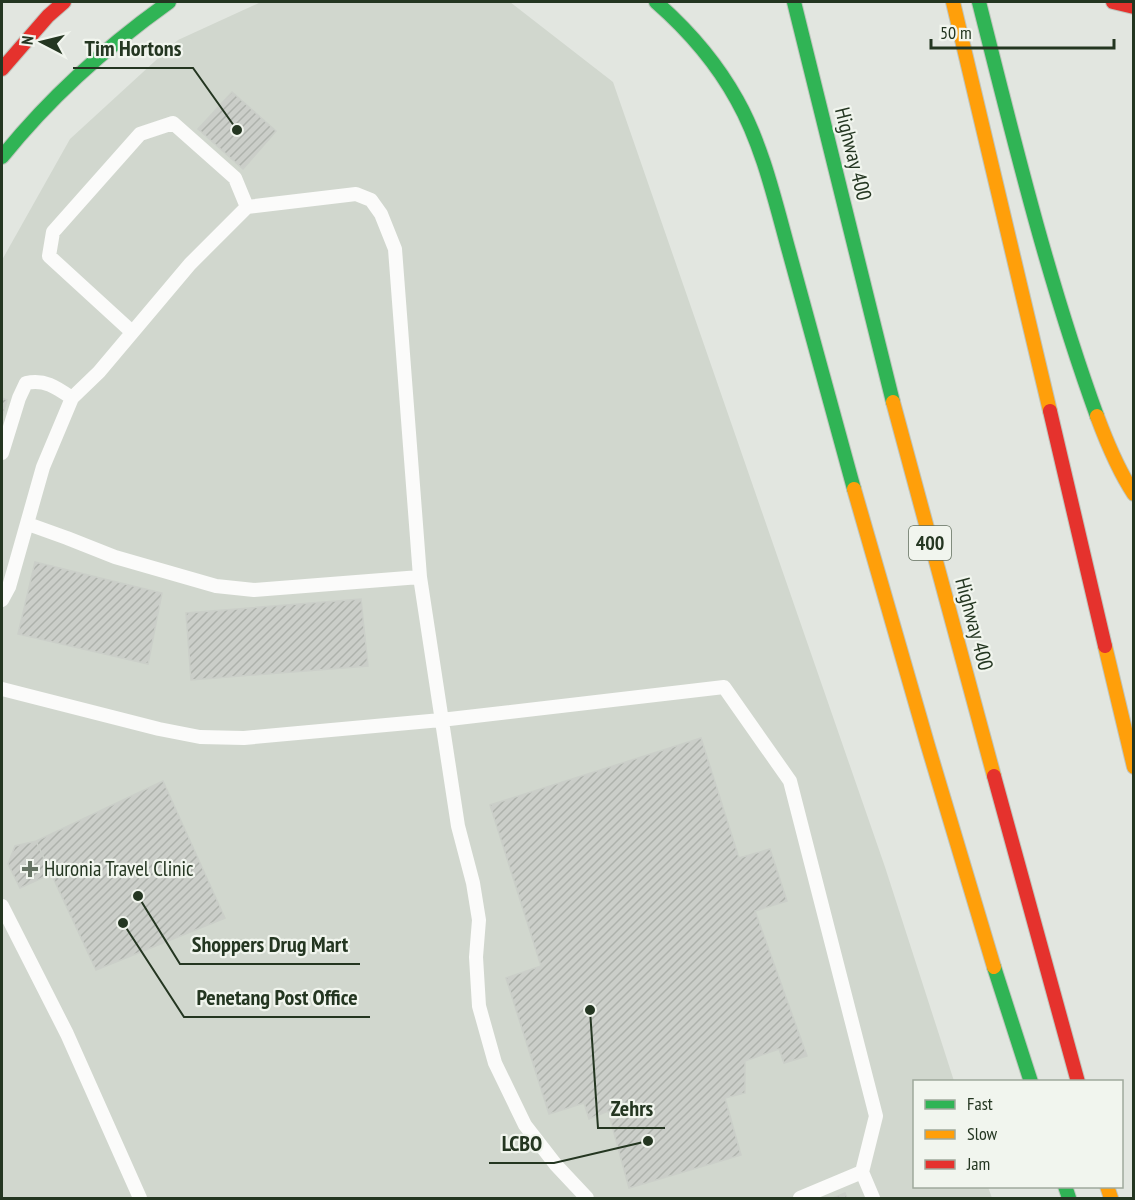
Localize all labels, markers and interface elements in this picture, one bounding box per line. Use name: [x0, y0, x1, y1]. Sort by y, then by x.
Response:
north arrow: [12, 12, 72, 72]
scale bar: [931, 12, 1114, 50]
text: 50 m: [940, 21, 972, 44]
callout: Tim Hortons: [73, 28, 193, 68]
text: Tim Hortons: [85, 34, 182, 62]
text: N: [17, 35, 38, 46]
street label: Highway 400: [829, 105, 878, 203]
road number: 400: [909, 526, 951, 560]
street label: Highway 400: [949, 574, 1000, 673]
place label: Huronia Travel Clinic: [44, 855, 194, 882]
marker: Huronia Travel Clinic: [21, 860, 39, 878]
callout: Shoppers Drug Mart: [180, 924, 360, 964]
text: Shoppers Drug Mart: [192, 930, 349, 958]
callout: Penetang Post Office: [184, 977, 370, 1017]
text: Penetang Post Office: [196, 983, 358, 1011]
legend: [913, 1080, 1123, 1188]
callout: Zehrs: [598, 1088, 665, 1128]
text: Fast: [967, 1092, 993, 1115]
text: Zehrs: [611, 1094, 654, 1122]
text: Slow: [967, 1122, 998, 1145]
callout: LCBO: [489, 1123, 554, 1163]
text: LCBO: [502, 1129, 542, 1157]
text: Jam: [966, 1152, 990, 1175]

